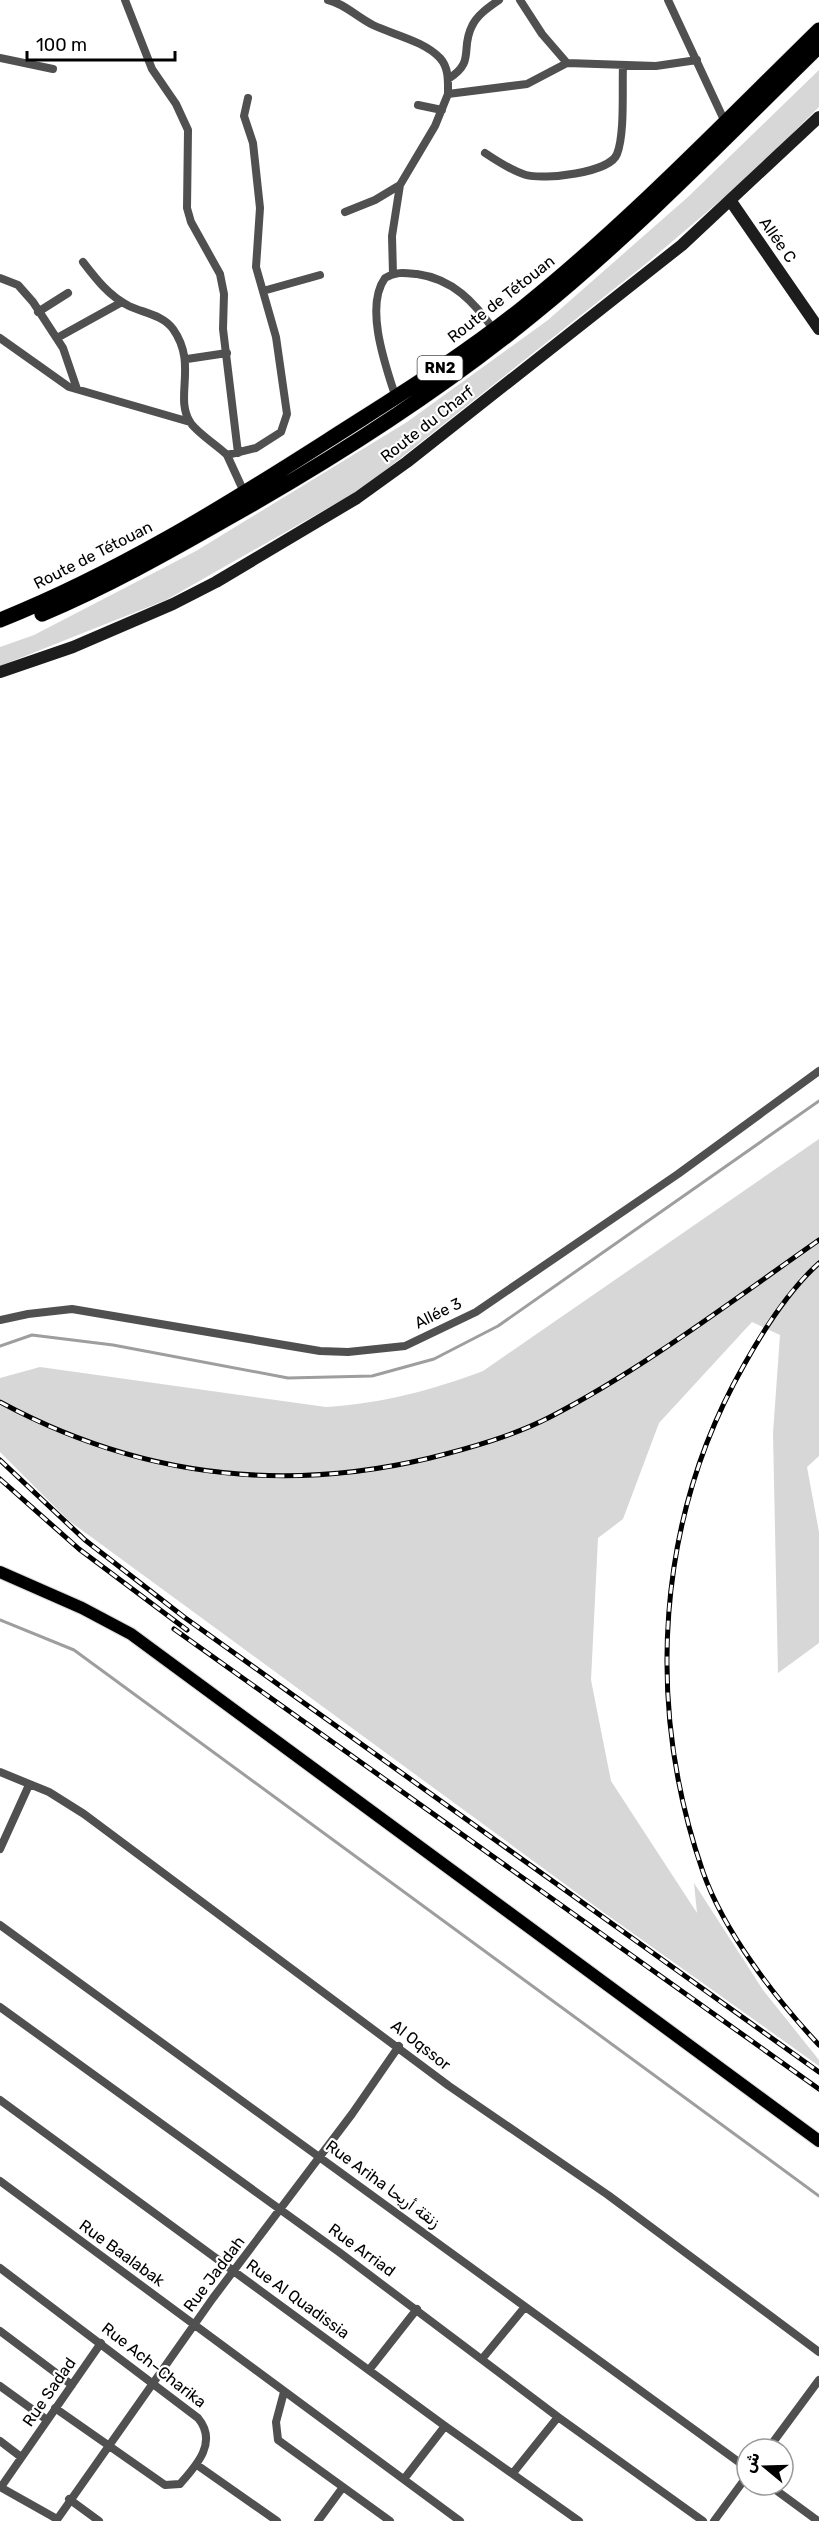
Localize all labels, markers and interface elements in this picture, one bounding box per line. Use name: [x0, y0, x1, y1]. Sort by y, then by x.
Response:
scale bar: [27, 24, 176, 62]
text: 100 m: [36, 34, 87, 56]
street label: Allée C: [756, 214, 800, 266]
street label: Route de Tétouan: [444, 251, 558, 347]
road number: RN2: [418, 356, 462, 380]
street label: Route du Charf: [377, 381, 478, 466]
street label: Route de Tétouan: [31, 517, 155, 593]
street label: Allée 3: [411, 1294, 465, 1332]
street label: Al Oqssor: [387, 2016, 455, 2074]
street label: Rue Ariha زنقة أريحا: [322, 2136, 444, 2233]
street label: Rue Baalabak: [76, 2216, 169, 2291]
street label: Rue Arriad: [325, 2219, 399, 2281]
street label: Rue Jaddah: [179, 2233, 249, 2315]
street label: Rue Al Quadissia: [243, 2255, 353, 2343]
street label: Rue Ach–Charika: [98, 2318, 210, 2412]
street label: Rue Sadad: [18, 2354, 80, 2430]
north arrow: [735, 2437, 795, 2497]
text: ش: [739, 2450, 764, 2475]

